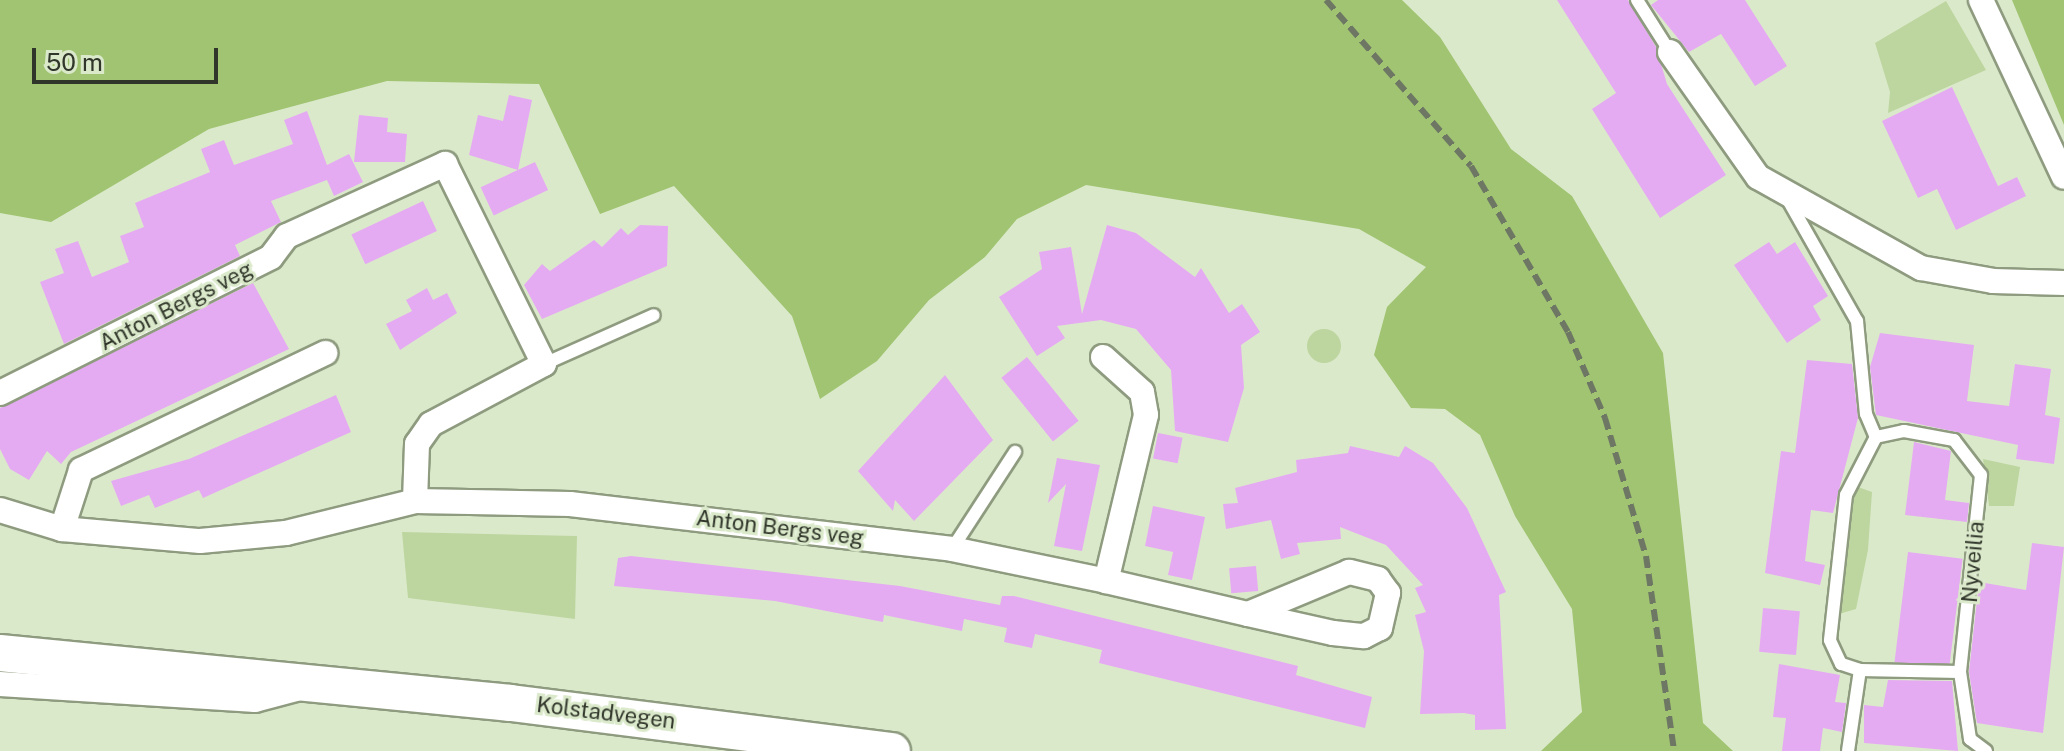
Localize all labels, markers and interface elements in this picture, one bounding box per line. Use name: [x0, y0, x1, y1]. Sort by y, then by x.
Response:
scale bar: [36, 32, 222, 82]
text: 50 m: [46, 48, 103, 76]
street label: Anton Bergs veg: [95, 256, 257, 356]
street label: Anton Bergs veg: [695, 505, 865, 551]
street label: Nyveilia: [1956, 520, 1990, 604]
street label: Kolstadvegen: [535, 691, 677, 735]

